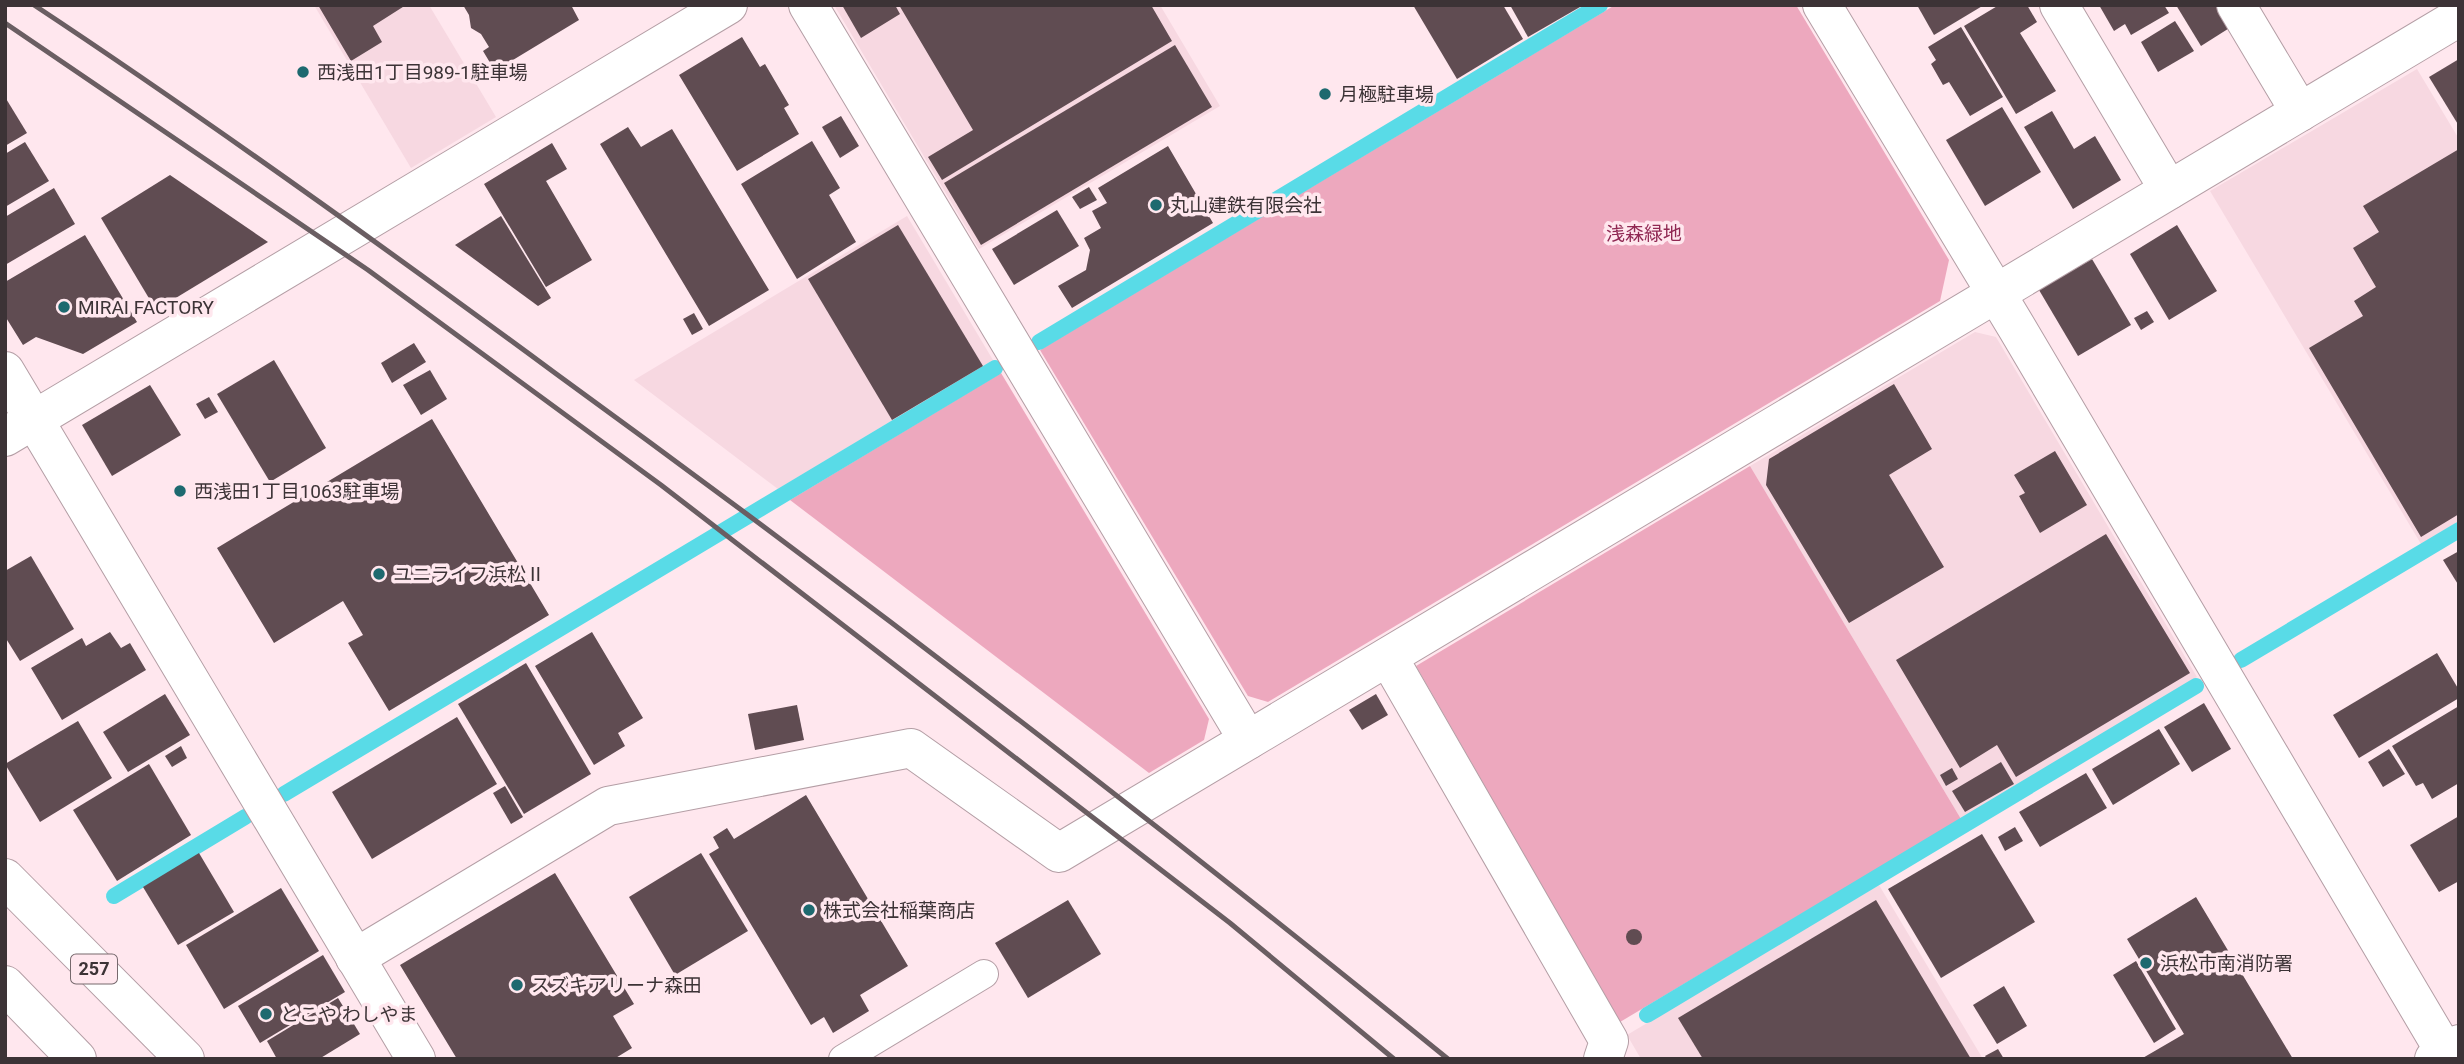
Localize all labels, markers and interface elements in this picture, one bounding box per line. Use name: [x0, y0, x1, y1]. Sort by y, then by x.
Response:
place label: 西浅田1丁目989-1駐車場: [317, 61, 528, 84]
marker: 西浅田1丁目989-1駐車場: [295, 64, 311, 80]
place label: 月極駐車場: [1339, 83, 1434, 106]
marker: 月極駐車場: [1317, 86, 1333, 102]
place label: 丸山建鉄有限会社: [1170, 194, 1322, 217]
marker: 丸山建鉄有限会社: [1148, 197, 1164, 213]
park label: 浅森緑地: [1606, 222, 1682, 245]
place label: MIRAI FACTORY: [78, 296, 214, 319]
marker: MIRAI FACTORY: [56, 299, 72, 315]
place label: 西浅田1丁目1063駐車場: [194, 480, 399, 503]
marker: 西浅田1丁目1063駐車場: [172, 483, 188, 499]
place label: ユニライフ浜松Ⅱ: [393, 563, 545, 586]
marker: ユニライフ浜松Ⅱ: [371, 566, 387, 582]
place label: 株式会社稲葉商店: [823, 899, 975, 922]
marker: 株式会社稲葉商店: [801, 902, 817, 918]
place label: 浜松市南消防署: [2160, 952, 2293, 975]
road number: 257: [71, 954, 117, 984]
marker: 浜松市南消防署: [2138, 955, 2154, 971]
place label: スズキアリーナ森田: [531, 974, 702, 997]
marker: スズキアリーナ森田: [509, 977, 525, 993]
place label: とこや わしやま: [280, 1003, 418, 1026]
marker: とこや わしやま: [258, 1006, 274, 1022]

